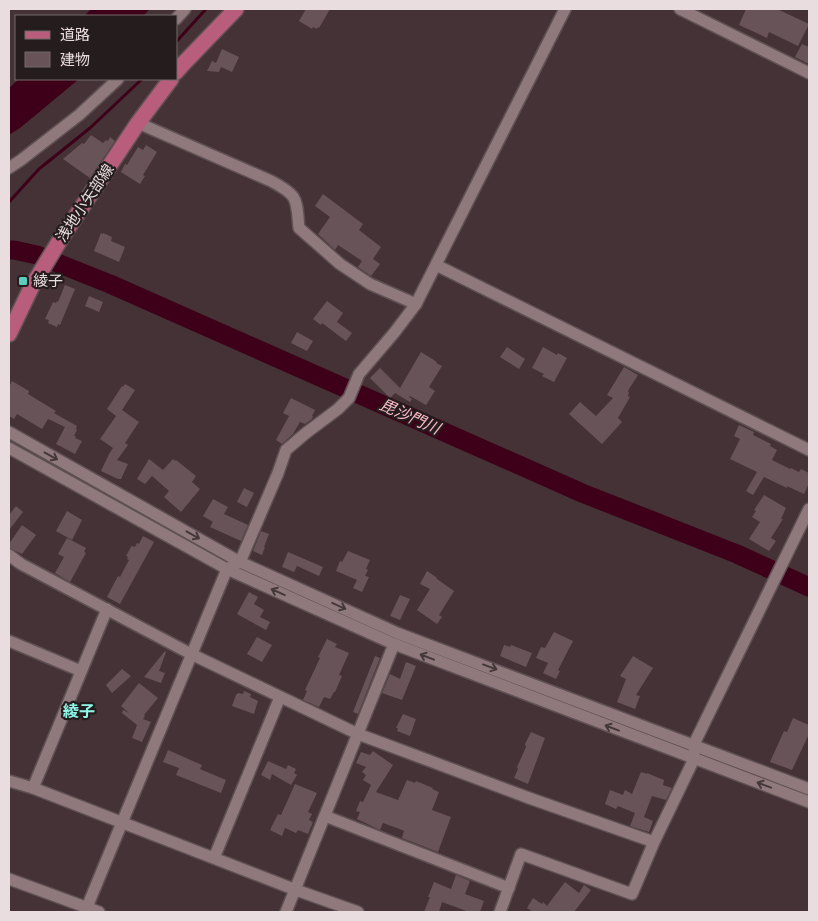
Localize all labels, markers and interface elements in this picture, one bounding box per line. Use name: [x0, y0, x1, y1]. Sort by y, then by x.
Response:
legend: [15, 15, 178, 80]
text: 道路: [60, 26, 90, 44]
text: 建物: [60, 51, 90, 69]
street label: 浅地小矢部線: [52, 161, 118, 245]
place label: 綾子: [33, 272, 63, 290]
marker: 綾子: [17, 275, 29, 287]
water label: 毘沙門川: [377, 395, 445, 439]
one-way arrow: [44, 451, 59, 461]
one-way arrow: [185, 531, 200, 541]
one-way arrow: [271, 587, 286, 597]
one-way arrow: [331, 602, 346, 612]
one-way arrow: [420, 652, 436, 661]
one-way arrow: [481, 663, 497, 672]
district label: 綾子: [63, 702, 95, 721]
one-way arrow: [605, 722, 620, 732]
one-way arrow: [756, 780, 772, 789]

